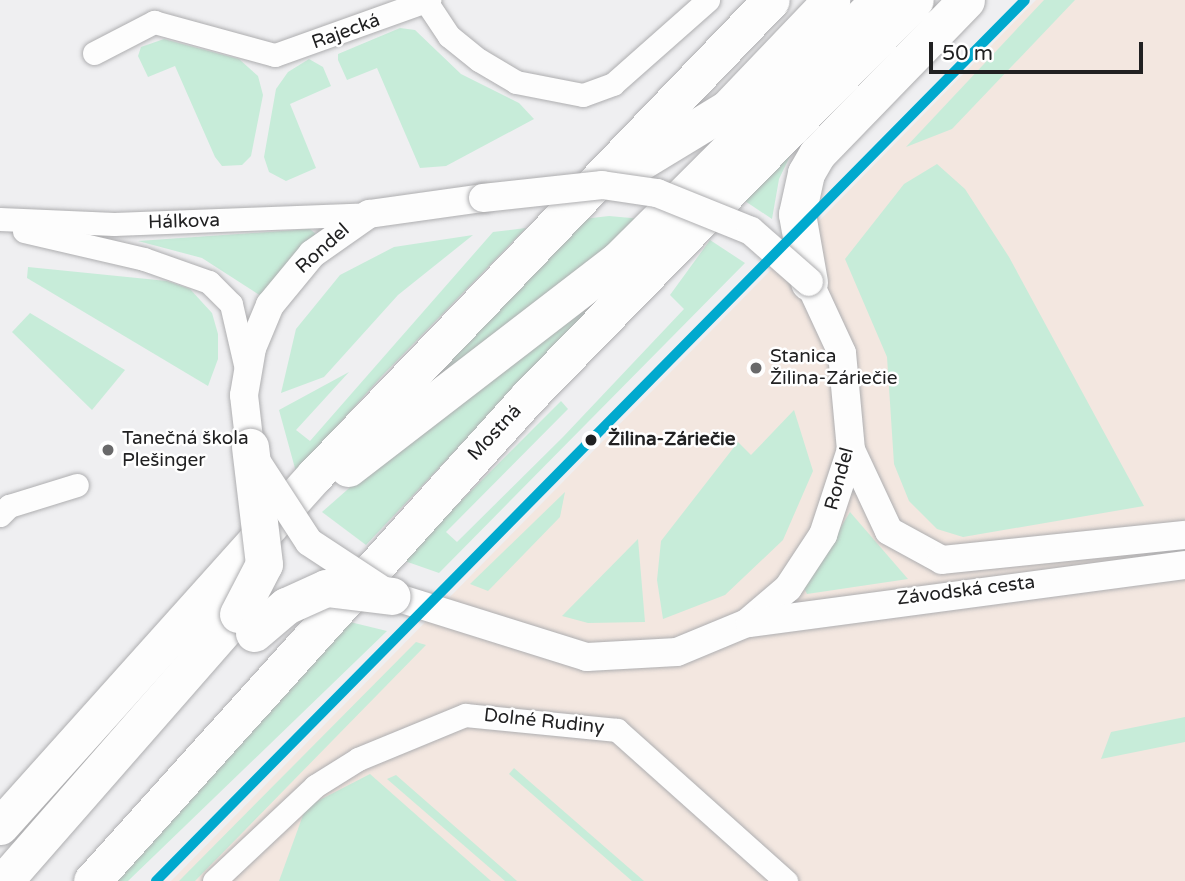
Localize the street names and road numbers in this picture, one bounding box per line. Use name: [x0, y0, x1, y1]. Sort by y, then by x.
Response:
street label: Rajecká: [309, 9, 383, 55]
street label: Hálkova: [148, 209, 220, 235]
street label: Rondel: [292, 219, 354, 279]
street label: Mostná: [463, 400, 527, 466]
street label: Rondel: [821, 445, 859, 513]
street label: Závodská cesta: [896, 571, 1036, 611]
street label: Dolné Rudiny: [483, 704, 605, 740]

